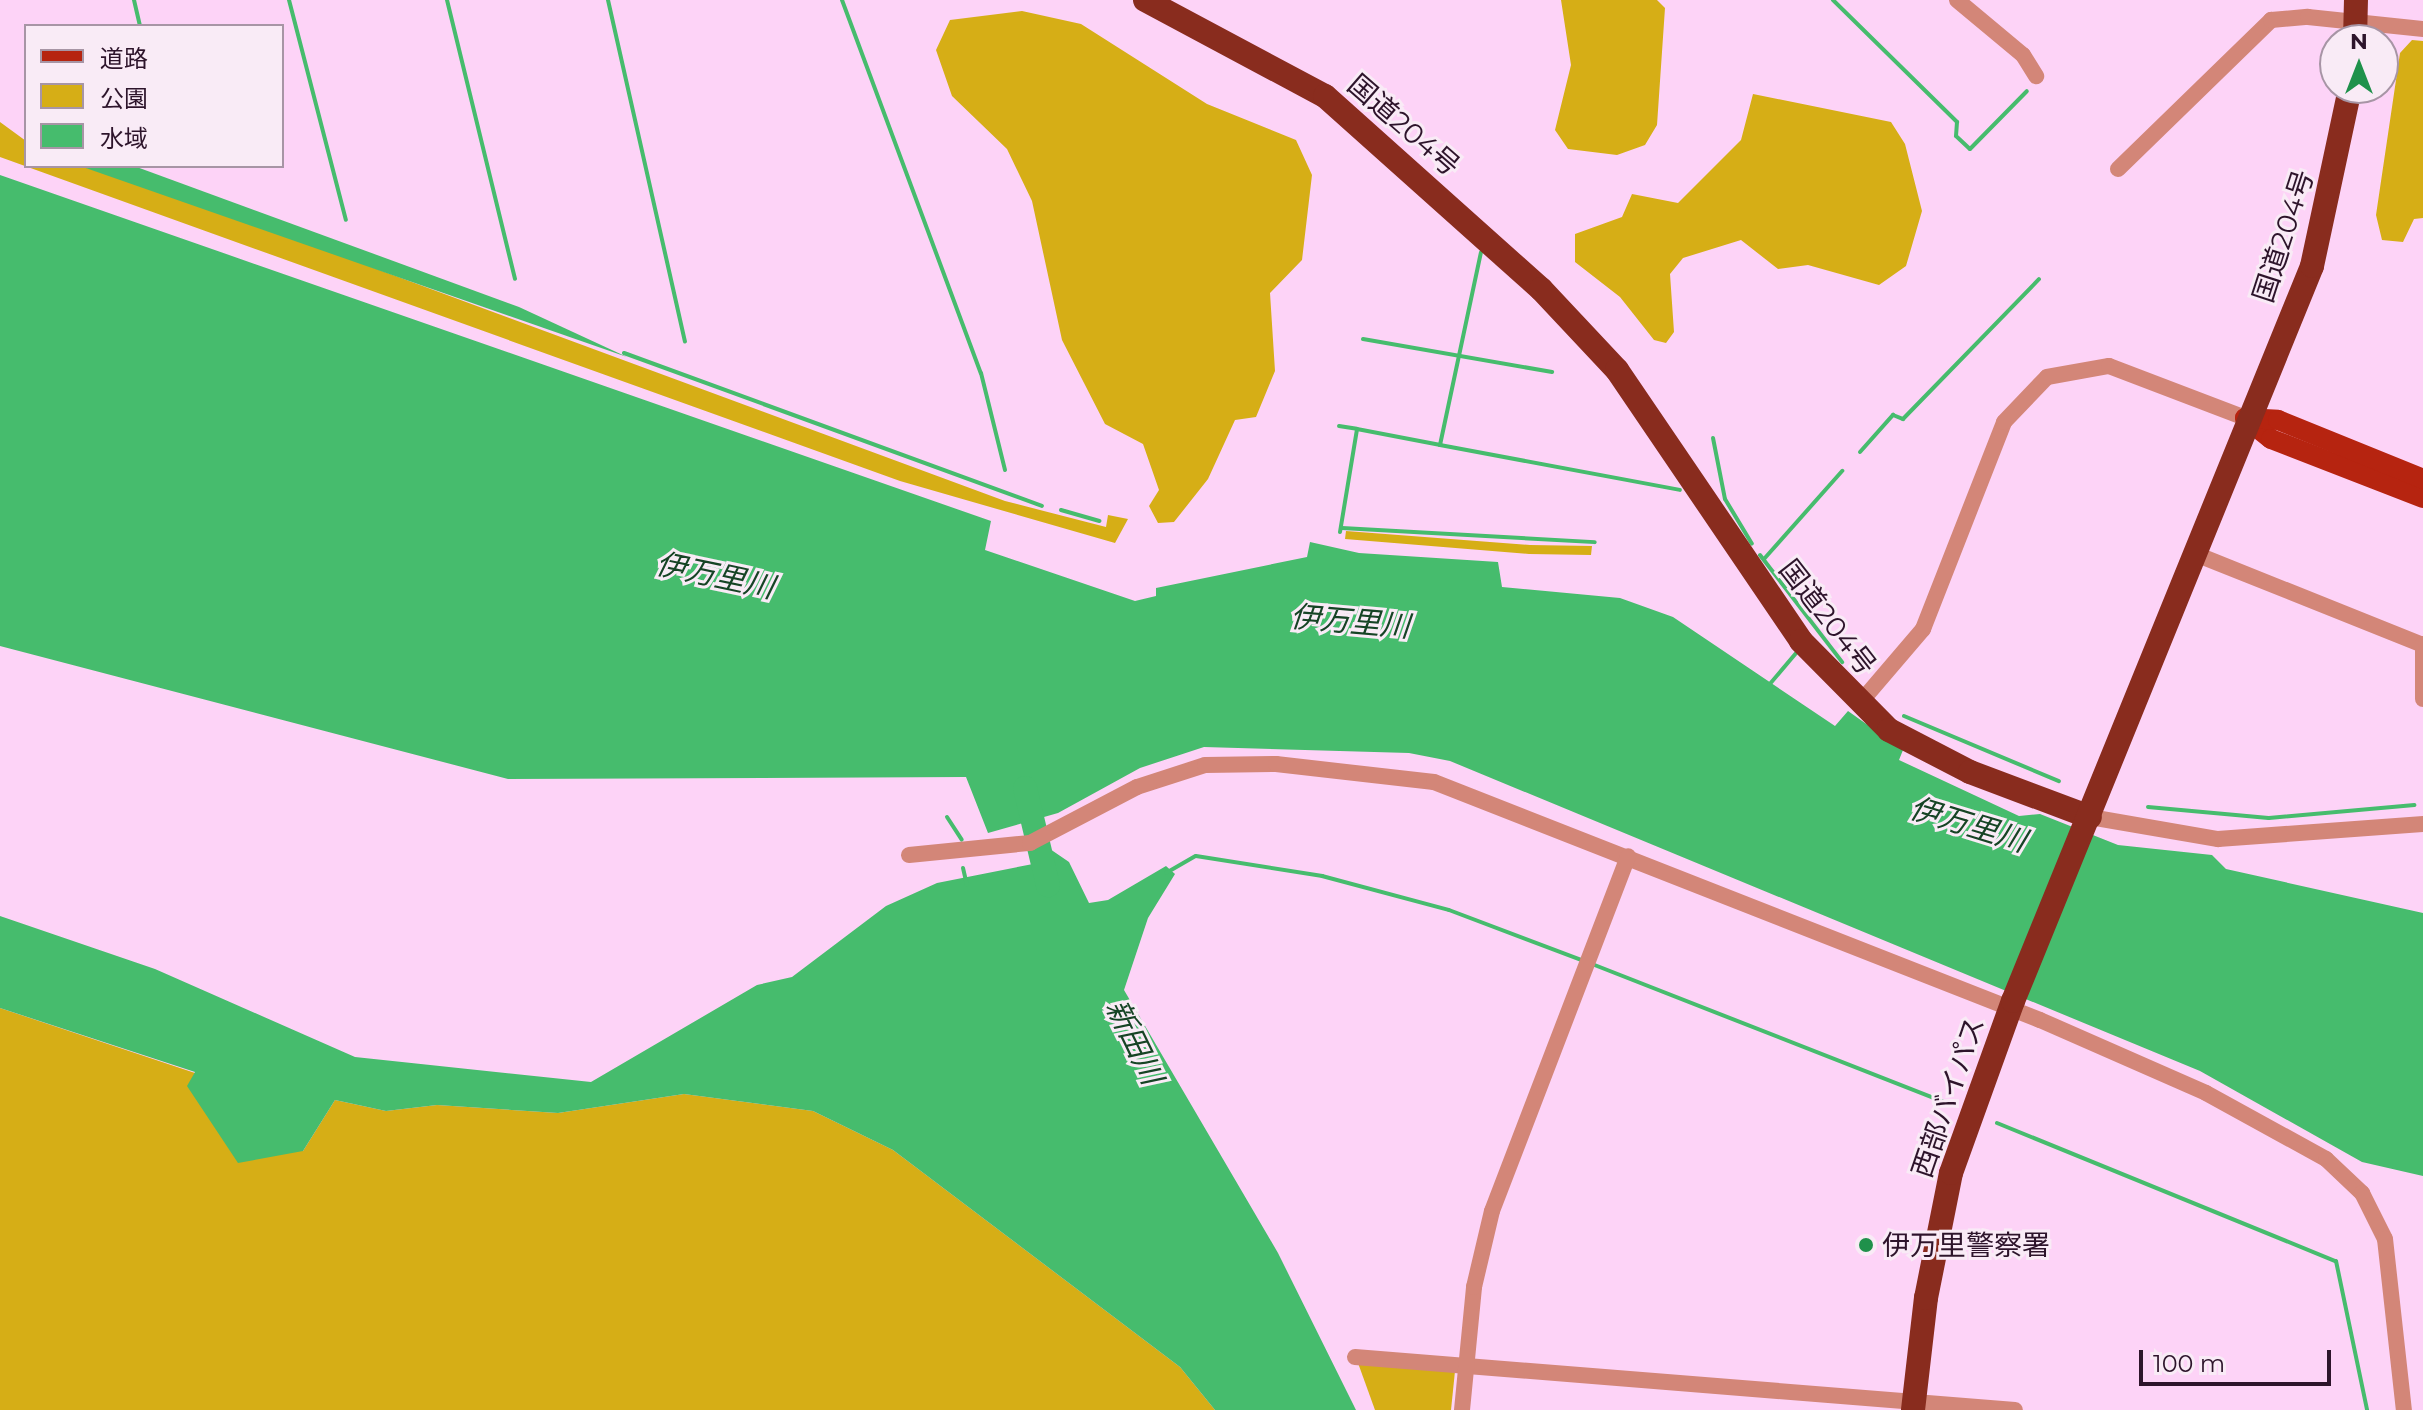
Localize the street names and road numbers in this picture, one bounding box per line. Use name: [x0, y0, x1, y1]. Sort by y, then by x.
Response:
street label: 国道204号: [1341, 67, 1467, 183]
street label: 国道204号: [2246, 166, 2320, 306]
street label: 国道204号: [1773, 553, 1883, 681]
street label: 西部バイパス: [1905, 1012, 1991, 1182]

